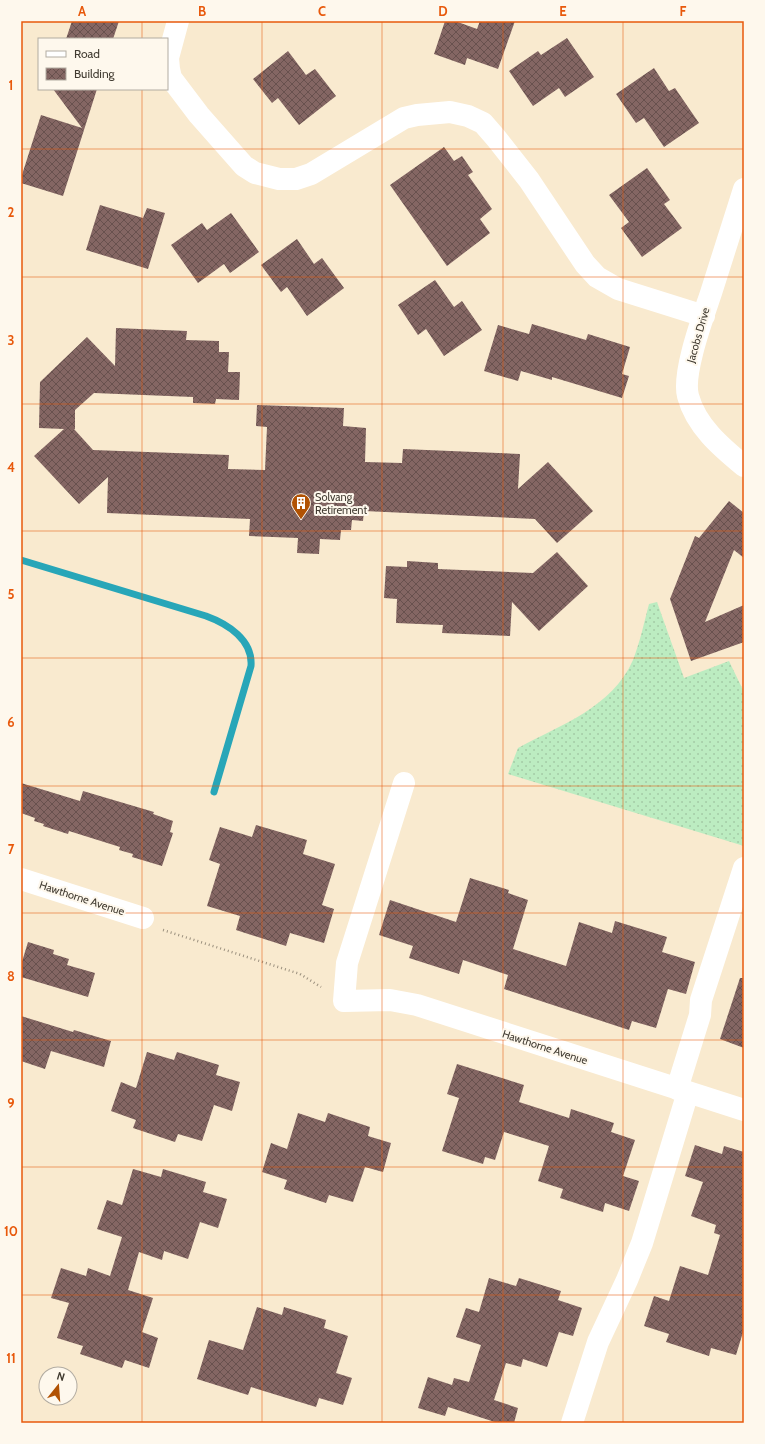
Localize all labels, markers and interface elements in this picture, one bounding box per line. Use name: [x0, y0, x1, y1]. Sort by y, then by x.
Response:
text: A: [78, 3, 87, 19]
text: B: [198, 3, 206, 19]
text: C: [318, 3, 326, 19]
text: D: [438, 3, 448, 19]
text: E: [559, 3, 567, 19]
text: F: [680, 3, 687, 19]
legend: [38, 38, 168, 90]
text: Road: [74, 46, 100, 61]
text: Building: [74, 66, 116, 81]
text: 1: [9, 77, 13, 93]
text: 2: [8, 204, 15, 220]
street label: Jacobs Drive: [683, 305, 713, 365]
text: 3: [7, 332, 15, 348]
text: 4: [7, 459, 15, 475]
place label: Solvang Retirement: [315, 490, 367, 517]
building icon: Solvang Retirement: [290, 492, 312, 520]
text: 5: [8, 586, 15, 602]
text: 6: [7, 714, 15, 730]
text: 7: [8, 841, 15, 857]
street label: Hawthorne Avenue: [37, 878, 127, 919]
text: 8: [7, 968, 15, 984]
street label: Hawthorne Avenue: [500, 1027, 590, 1068]
text: 9: [7, 1095, 15, 1111]
text: 10: [4, 1223, 18, 1239]
text: 11: [6, 1350, 16, 1366]
north arrow: [38, 1366, 78, 1406]
text: N: [55, 1369, 67, 1384]

